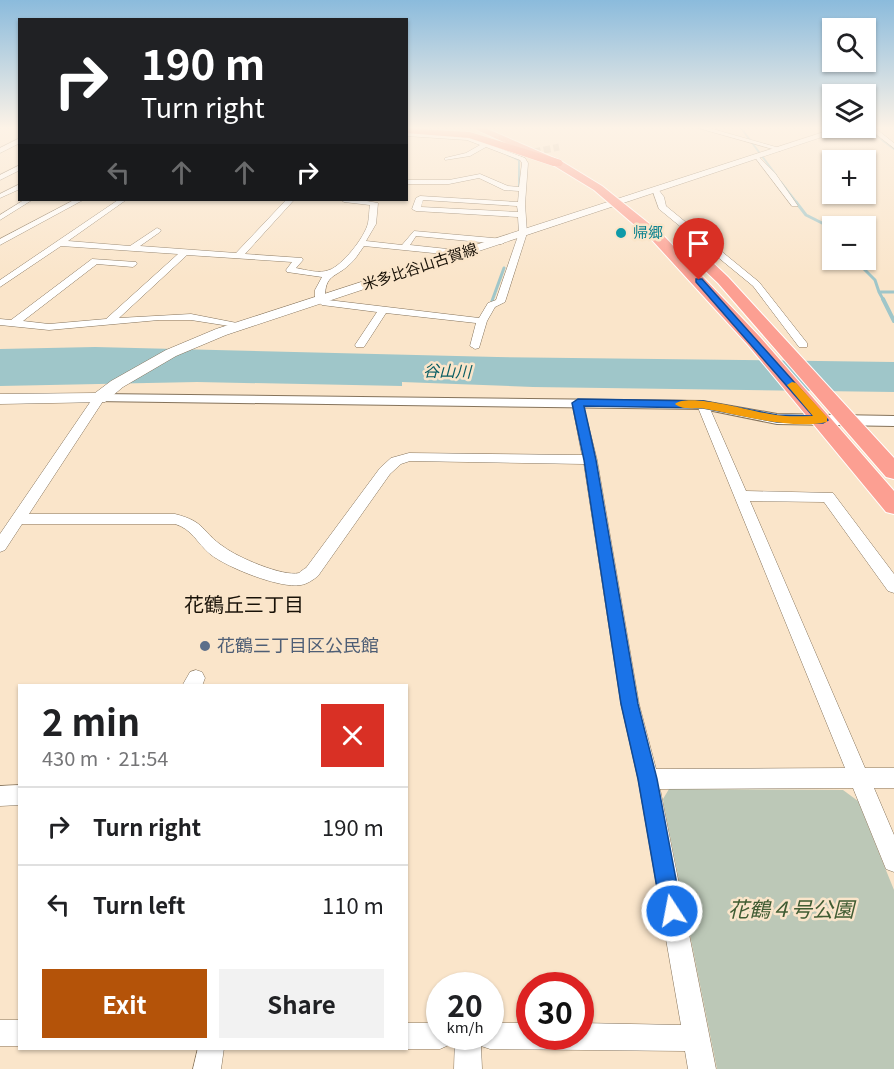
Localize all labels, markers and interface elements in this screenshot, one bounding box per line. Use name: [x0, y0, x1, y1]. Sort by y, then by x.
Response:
map controls: [822, 18, 876, 270]
button: search: [822, 18, 876, 72]
text: 190 m: [141, 31, 265, 92]
icon: right: [42, 42, 120, 120]
button: layers: [822, 84, 876, 138]
text: Turn right: [141, 87, 265, 126]
button: +: [822, 150, 876, 204]
icon: left: [102, 156, 135, 189]
icon: ahead: [165, 156, 198, 189]
icon: ahead: [228, 156, 261, 189]
icon: right: [291, 156, 324, 189]
button: −: [822, 216, 876, 270]
pin: [673, 218, 724, 280]
place label: 帰郷: [633, 221, 663, 242]
marker: 帰郷: [614, 226, 628, 240]
icon: arrive: [682, 227, 715, 260]
street label: 米多比谷山古賀線: [359, 237, 480, 294]
water label: 谷山川: [423, 358, 473, 382]
district label: 花鶴丘三丁目: [184, 589, 304, 618]
place label: 花鶴三丁目区公民館: [217, 631, 379, 657]
marker: 花鶴三丁目区公民館: [198, 639, 212, 653]
text: 2 min: [42, 694, 140, 746]
button: close: [321, 704, 384, 767]
text: 430 m · 21:54: [42, 743, 168, 772]
icon: right: [42, 810, 75, 843]
text: Turn right: [93, 810, 201, 842]
text: 190 m: [322, 810, 384, 842]
position arrow: [640, 879, 704, 943]
icon: left: [42, 888, 75, 921]
text: Turn left: [93, 888, 185, 920]
text: 110 m: [322, 888, 384, 920]
park label: 花鶴４号公園: [728, 893, 857, 923]
button: Exit: [42, 969, 207, 1038]
button: Share: [219, 969, 384, 1038]
speed limit sign: 30: [516, 972, 594, 1050]
text: 20: [447, 982, 483, 1026]
text: km/h: [446, 1016, 484, 1037]

